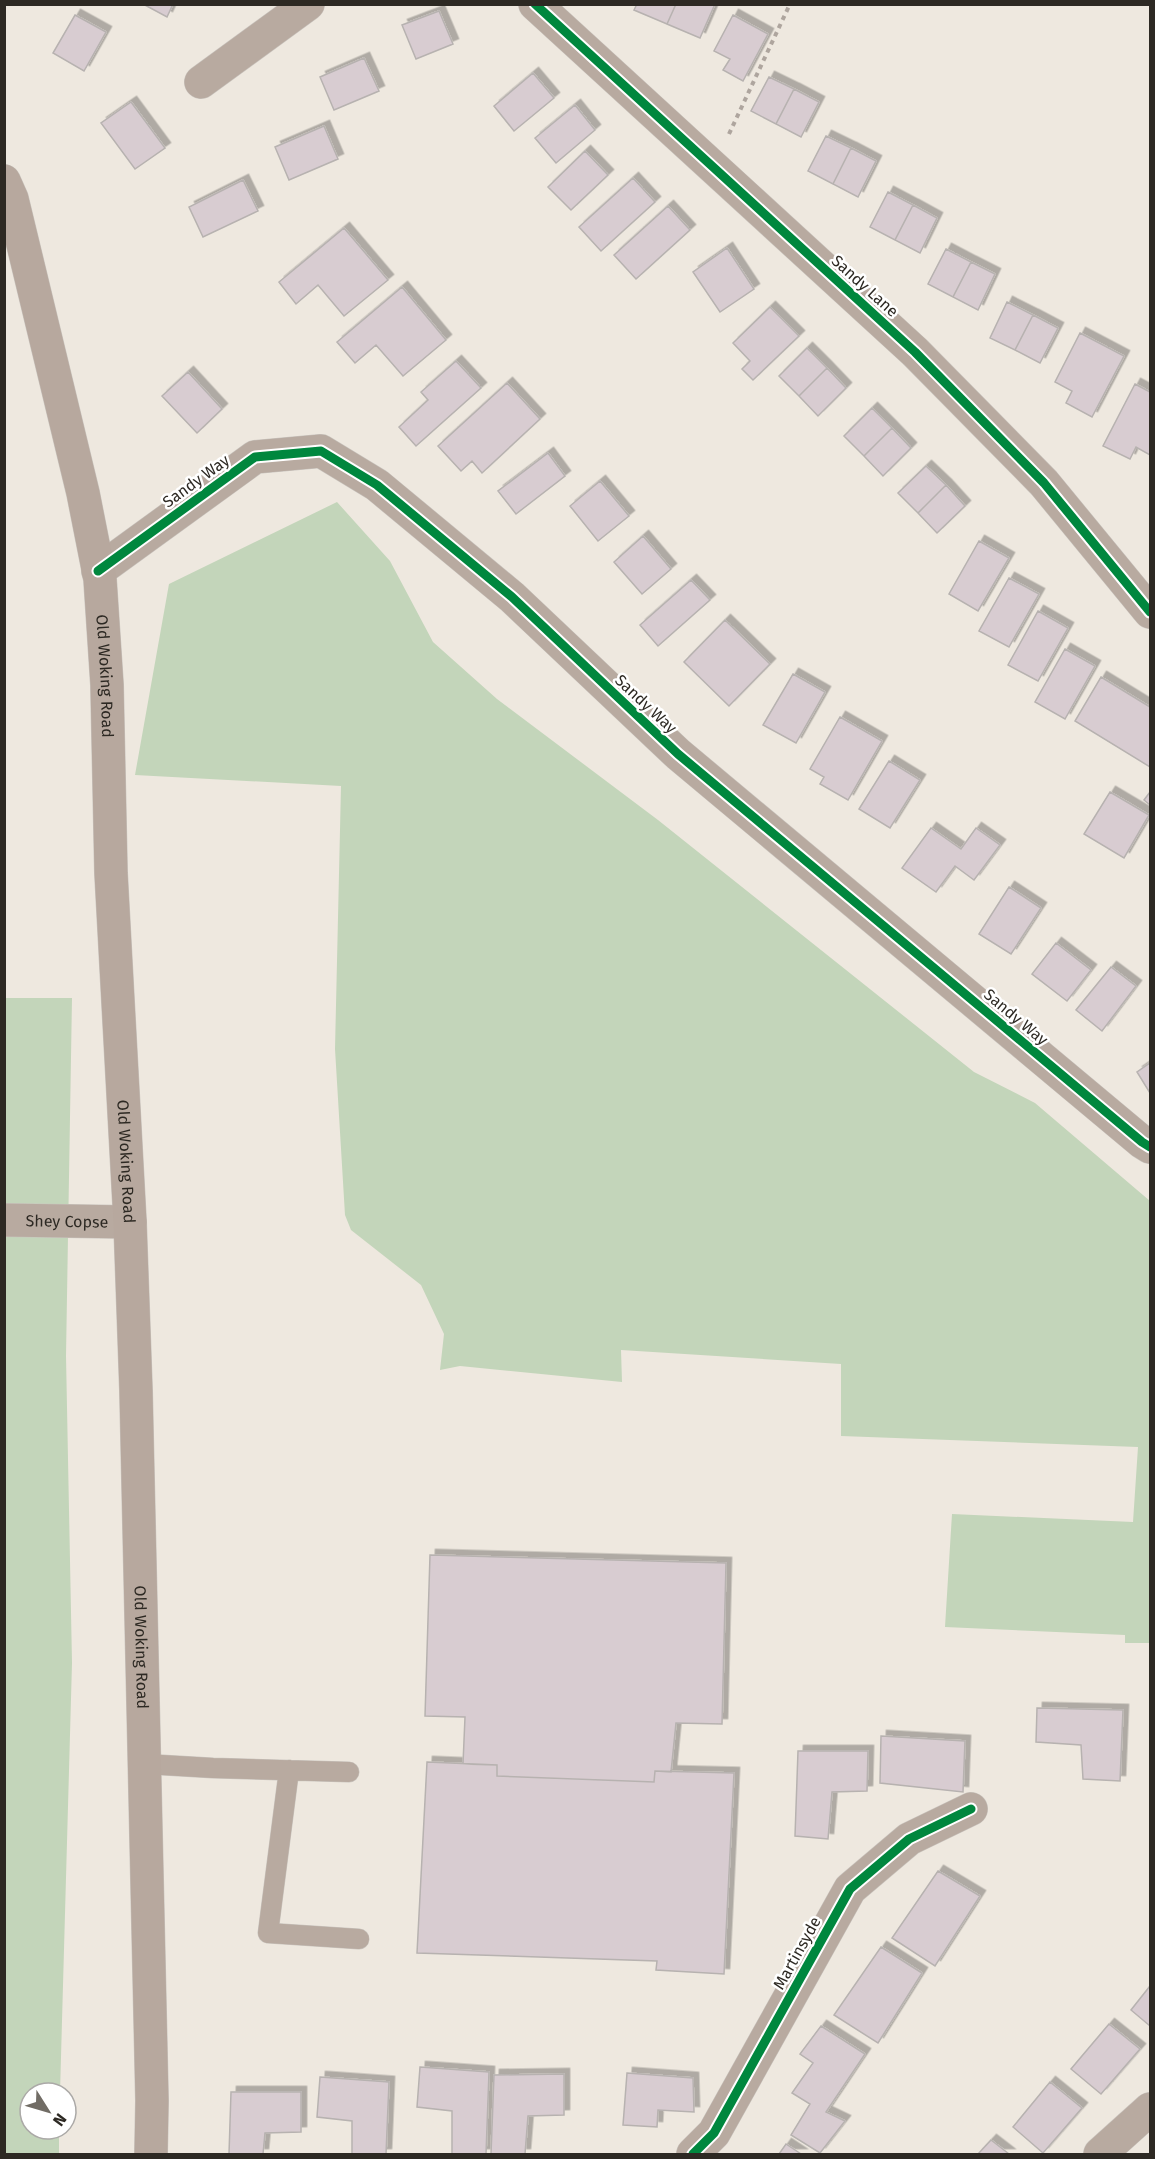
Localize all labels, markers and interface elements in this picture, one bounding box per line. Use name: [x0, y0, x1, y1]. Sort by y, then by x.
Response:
street label: Sandy Lane: [828, 251, 902, 321]
street label: Sandy Way: [159, 450, 233, 511]
street label: Old Woking Road: [93, 614, 118, 738]
street label: Sandy Way: [611, 671, 681, 737]
street label: Sandy Way: [980, 985, 1052, 1049]
street label: Old Woking Road: [114, 1099, 140, 1224]
street label: Shey Copse: [26, 1211, 108, 1231]
street label: Old Woking Road: [131, 1585, 153, 1709]
street label: Martinsyde: [769, 1913, 825, 1993]
north arrow: [18, 2081, 78, 2141]
text: N: [49, 2110, 70, 2130]

